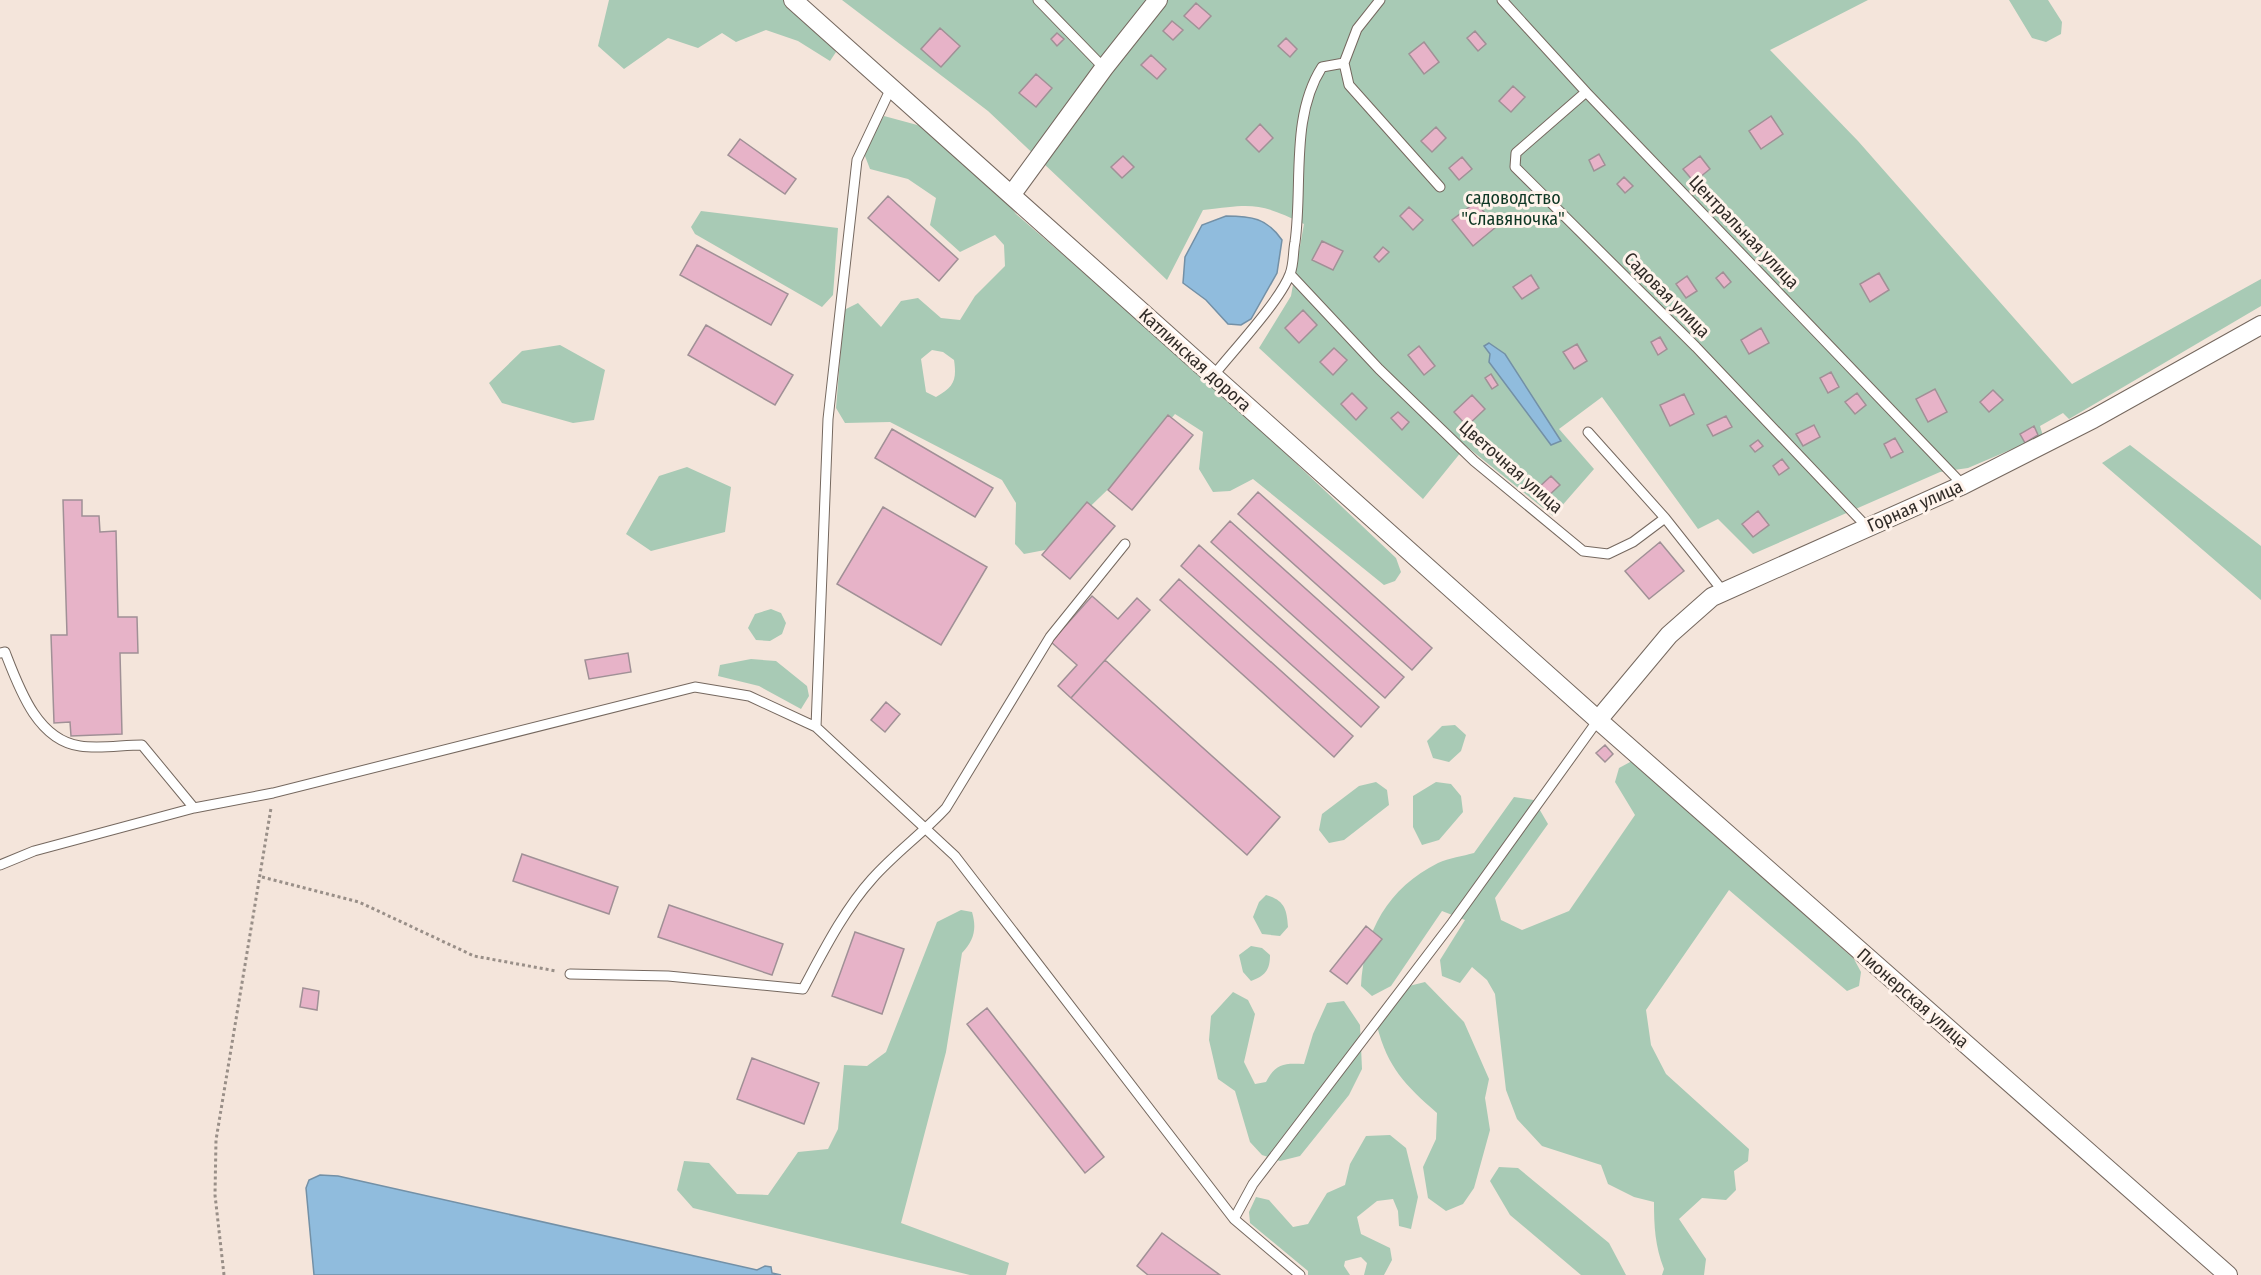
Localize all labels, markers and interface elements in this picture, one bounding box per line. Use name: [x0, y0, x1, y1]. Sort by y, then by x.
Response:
street label: Центральная улица: [1684, 171, 1804, 293]
park label: садоводство "Славяночка": [1461, 187, 1565, 230]
street label: Садовая улица: [1620, 248, 1715, 343]
street label: Катлинская дорога: [1134, 304, 1256, 416]
street label: Цветочная улица: [1455, 416, 1567, 518]
street label: Горная улица: [1864, 475, 1966, 537]
street label: Пионерская улица: [1853, 943, 1974, 1053]

